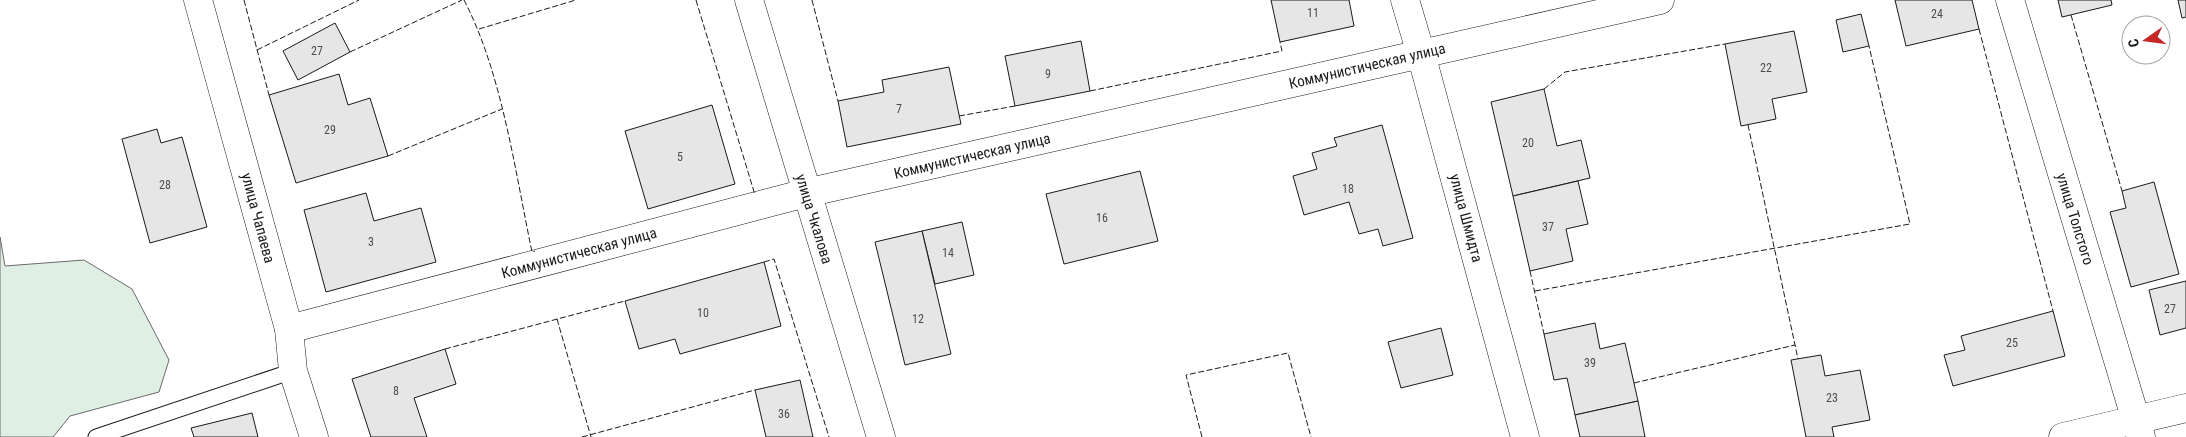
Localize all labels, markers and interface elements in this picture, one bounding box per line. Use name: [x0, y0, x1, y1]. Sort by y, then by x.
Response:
house number: 11: [1307, 6, 1319, 20]
house number: 24: [1931, 7, 1943, 21]
north arrow: [2121, 15, 2171, 65]
text: С: [2125, 37, 2142, 49]
street label: Коммунистическая улица: [1287, 39, 1447, 93]
house number: 27: [311, 44, 323, 58]
house number: 22: [1760, 61, 1772, 75]
house number: 9: [1045, 67, 1051, 81]
house number: 7: [896, 102, 902, 116]
house number: 29: [324, 123, 336, 137]
street label: Коммунистическая улица: [892, 129, 1052, 183]
house number: 20: [1522, 136, 1534, 150]
house number: 5: [677, 150, 683, 164]
street label: улица Чапаева: [237, 171, 279, 265]
street label: улица Толстого: [2052, 171, 2098, 267]
street label: улица Чкалова: [792, 172, 836, 266]
street label: улица Шмидта: [1446, 172, 1486, 264]
house number: 28: [159, 178, 171, 192]
house number: 18: [1342, 182, 1354, 196]
house number: 16: [1096, 211, 1108, 225]
house number: 37: [1542, 220, 1554, 234]
street label: Коммунистическая улица: [499, 224, 659, 282]
house number: 3: [368, 235, 374, 249]
house number: 14: [942, 246, 954, 260]
house number: 27: [2164, 302, 2176, 316]
house number: 10: [697, 306, 709, 320]
house number: 12: [912, 312, 924, 326]
house number: 25: [2006, 336, 2018, 350]
house number: 39: [1584, 356, 1596, 370]
house number: 8: [393, 384, 399, 398]
house number: 23: [1826, 391, 1838, 405]
house number: 36: [778, 407, 790, 421]

